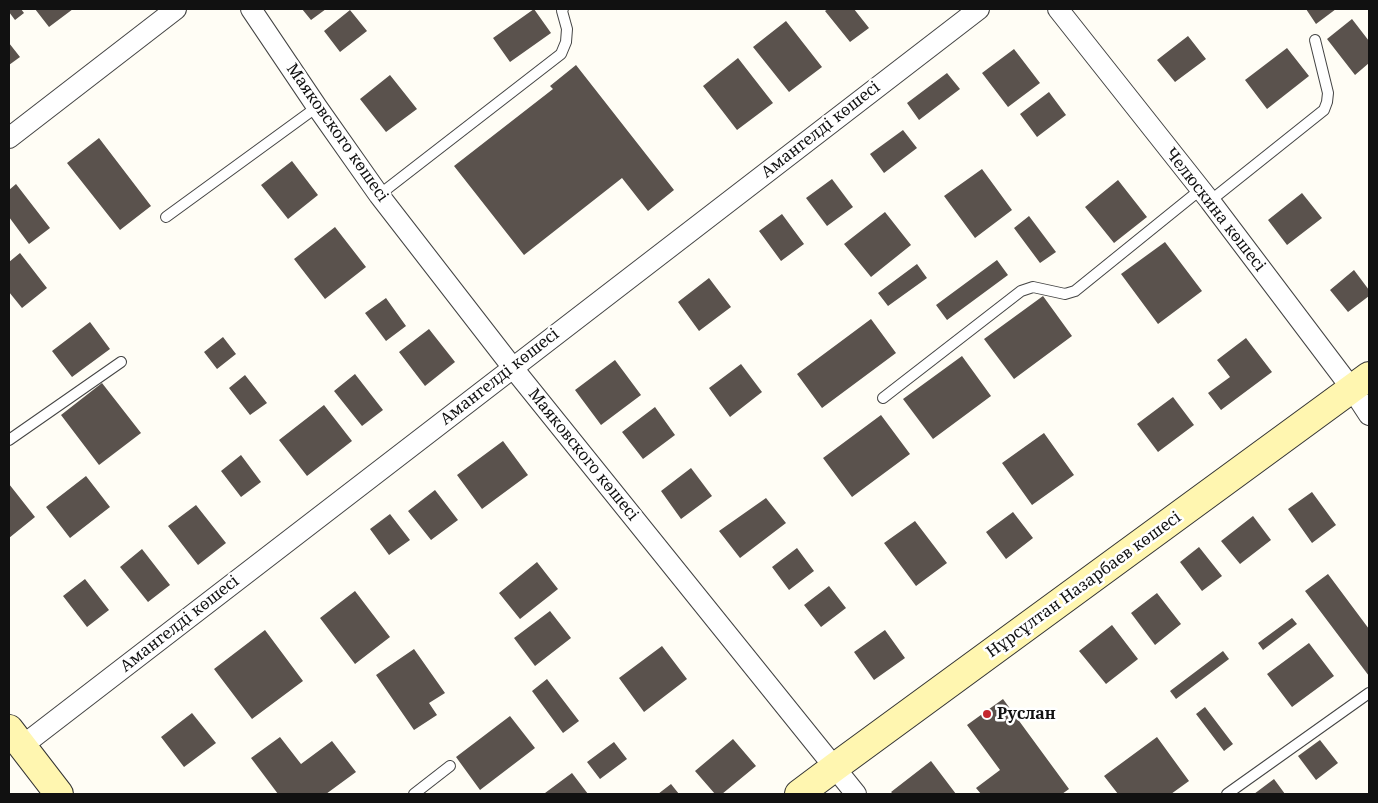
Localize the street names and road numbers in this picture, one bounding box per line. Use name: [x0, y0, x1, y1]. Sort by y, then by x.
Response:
street label: Маяковского көшесі: [282, 60, 392, 206]
street label: Амангелді көшесі: [758, 78, 884, 182]
street label: Челюскина көшесі: [1161, 144, 1269, 276]
street label: Амангелді көшесі: [437, 325, 563, 429]
street label: Маяковского көшесі: [524, 385, 642, 525]
street label: Нұрсұлтан Назарбаев көшесі: [983, 508, 1185, 662]
street label: Амангелді көшесі: [117, 572, 243, 676]

